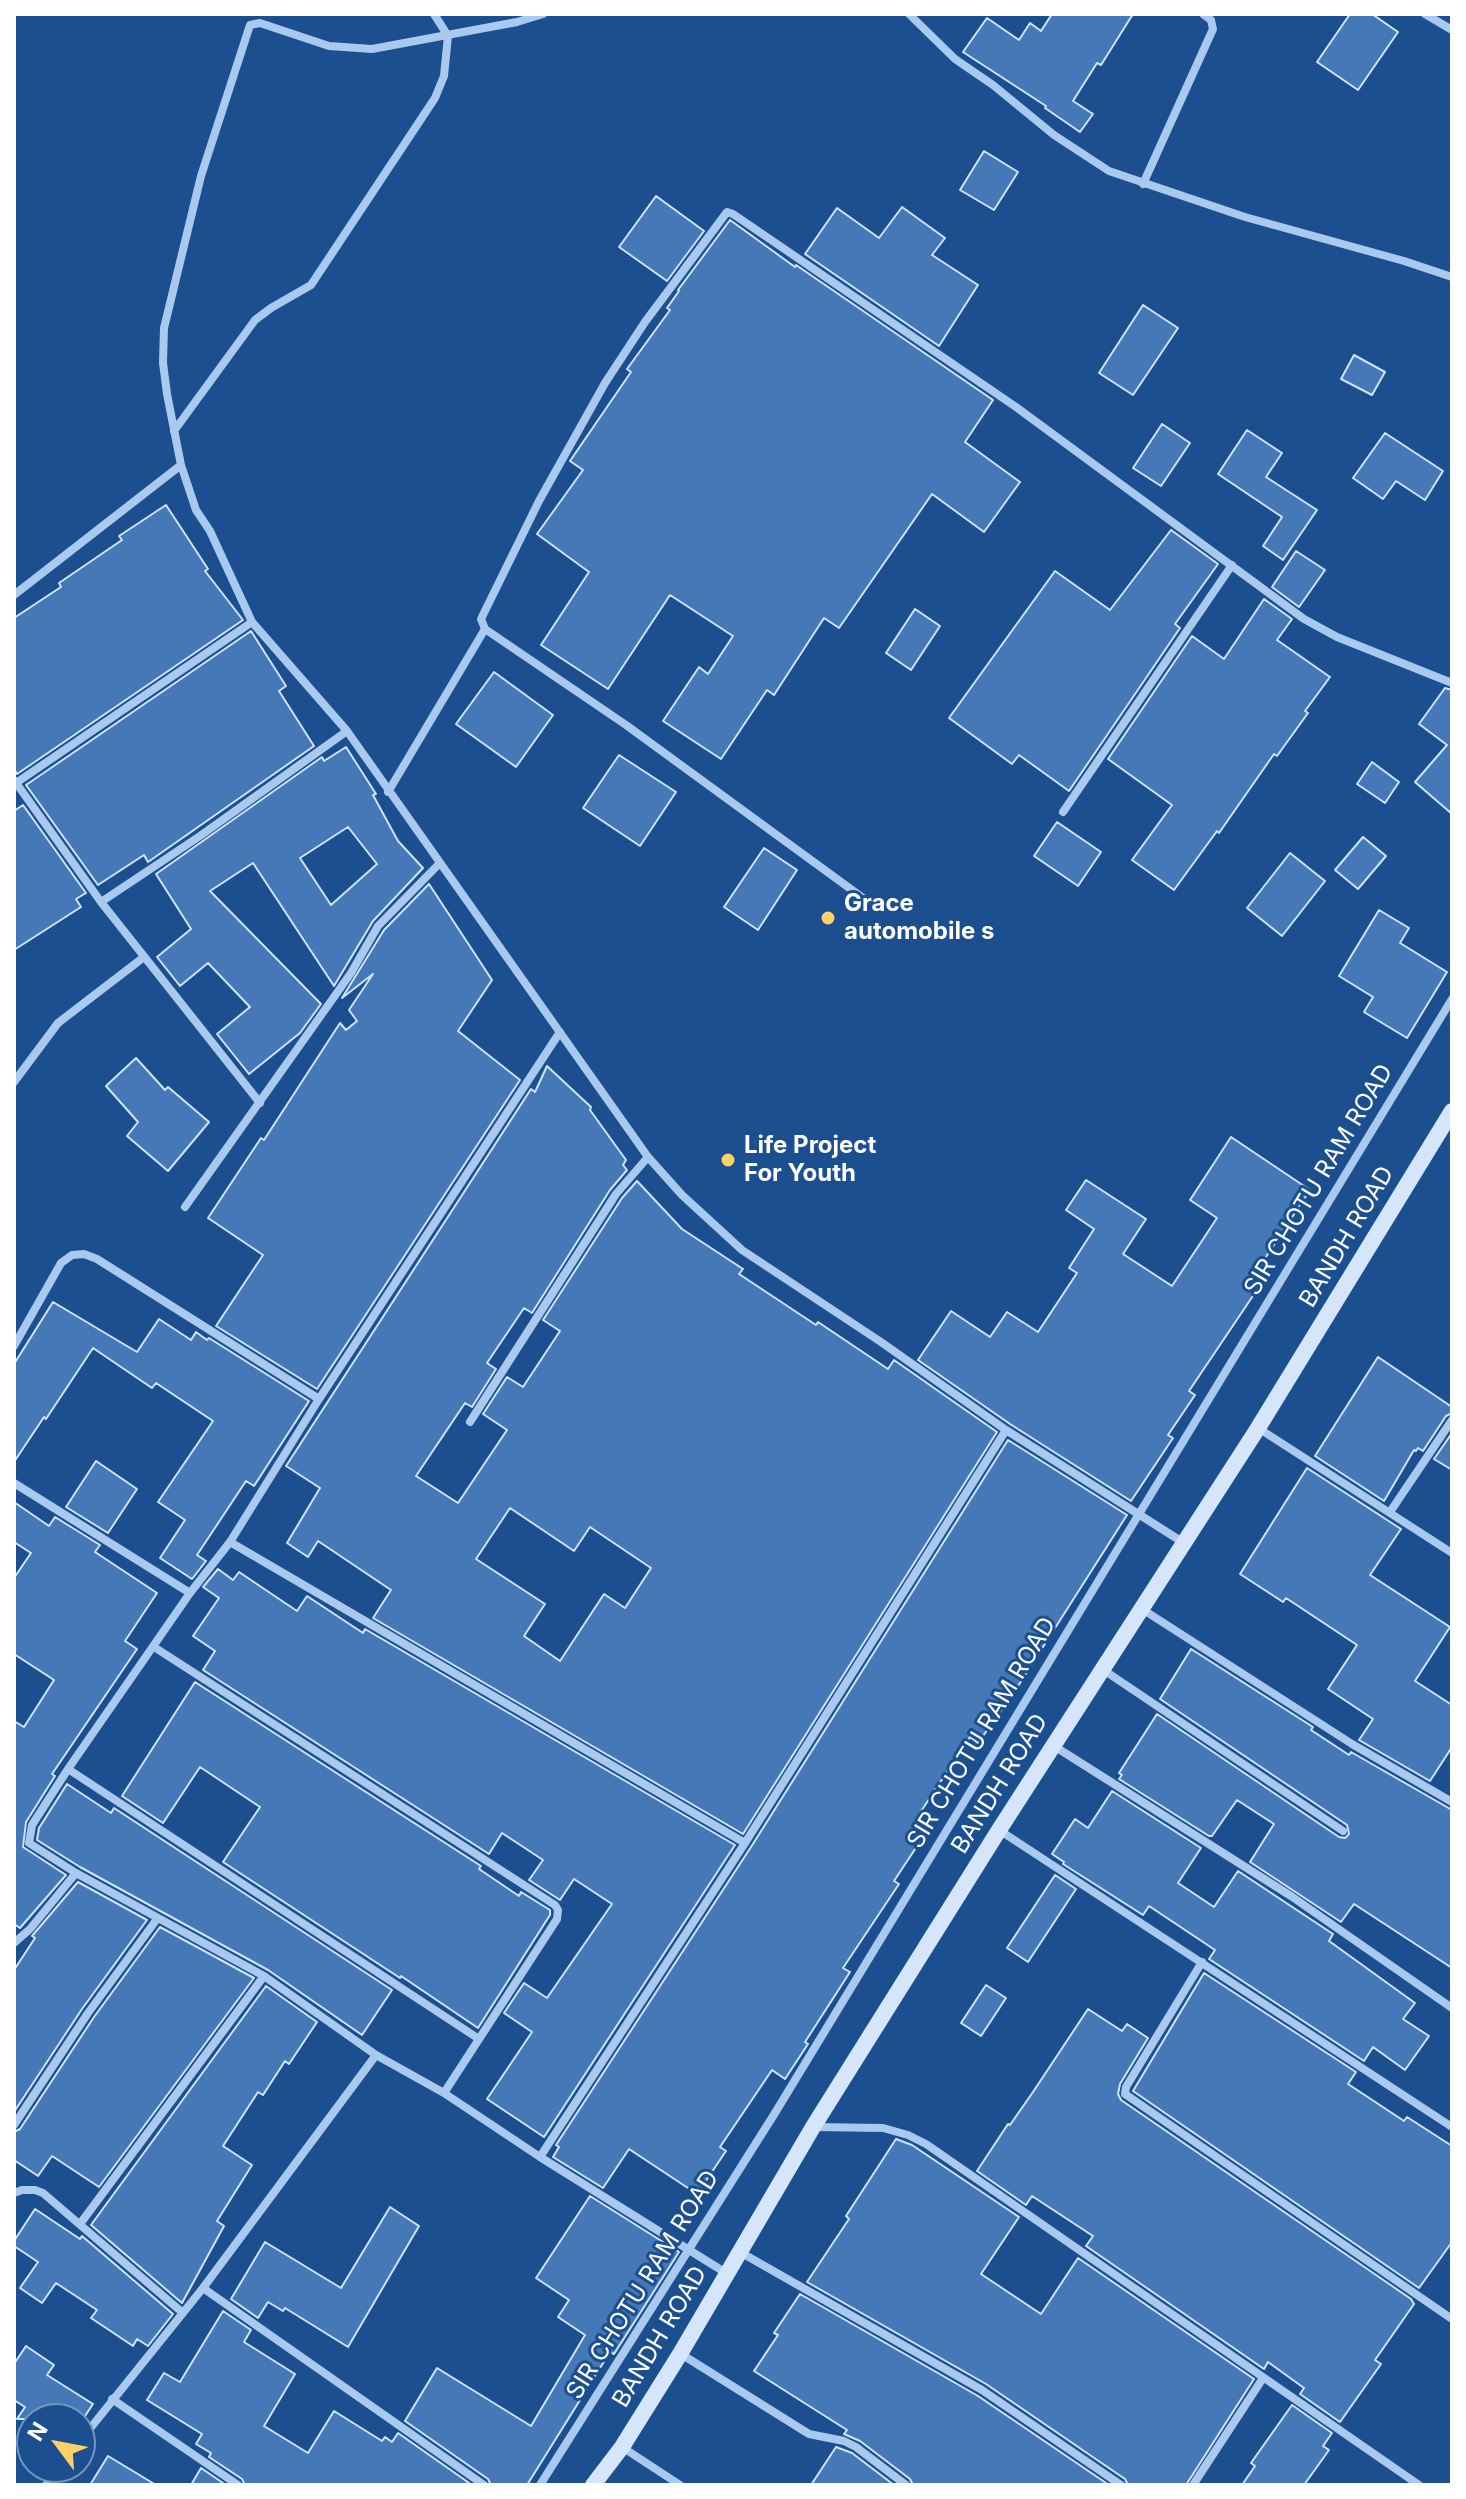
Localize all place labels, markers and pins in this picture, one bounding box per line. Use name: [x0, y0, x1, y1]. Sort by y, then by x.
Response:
place label: Grace automobile s: [844, 890, 994, 946]
marker: Grace automobile s: [819, 909, 837, 927]
place label: Life Project For Youth: [744, 1132, 876, 1188]
marker: Life Project For Youth: [719, 1151, 737, 1169]

